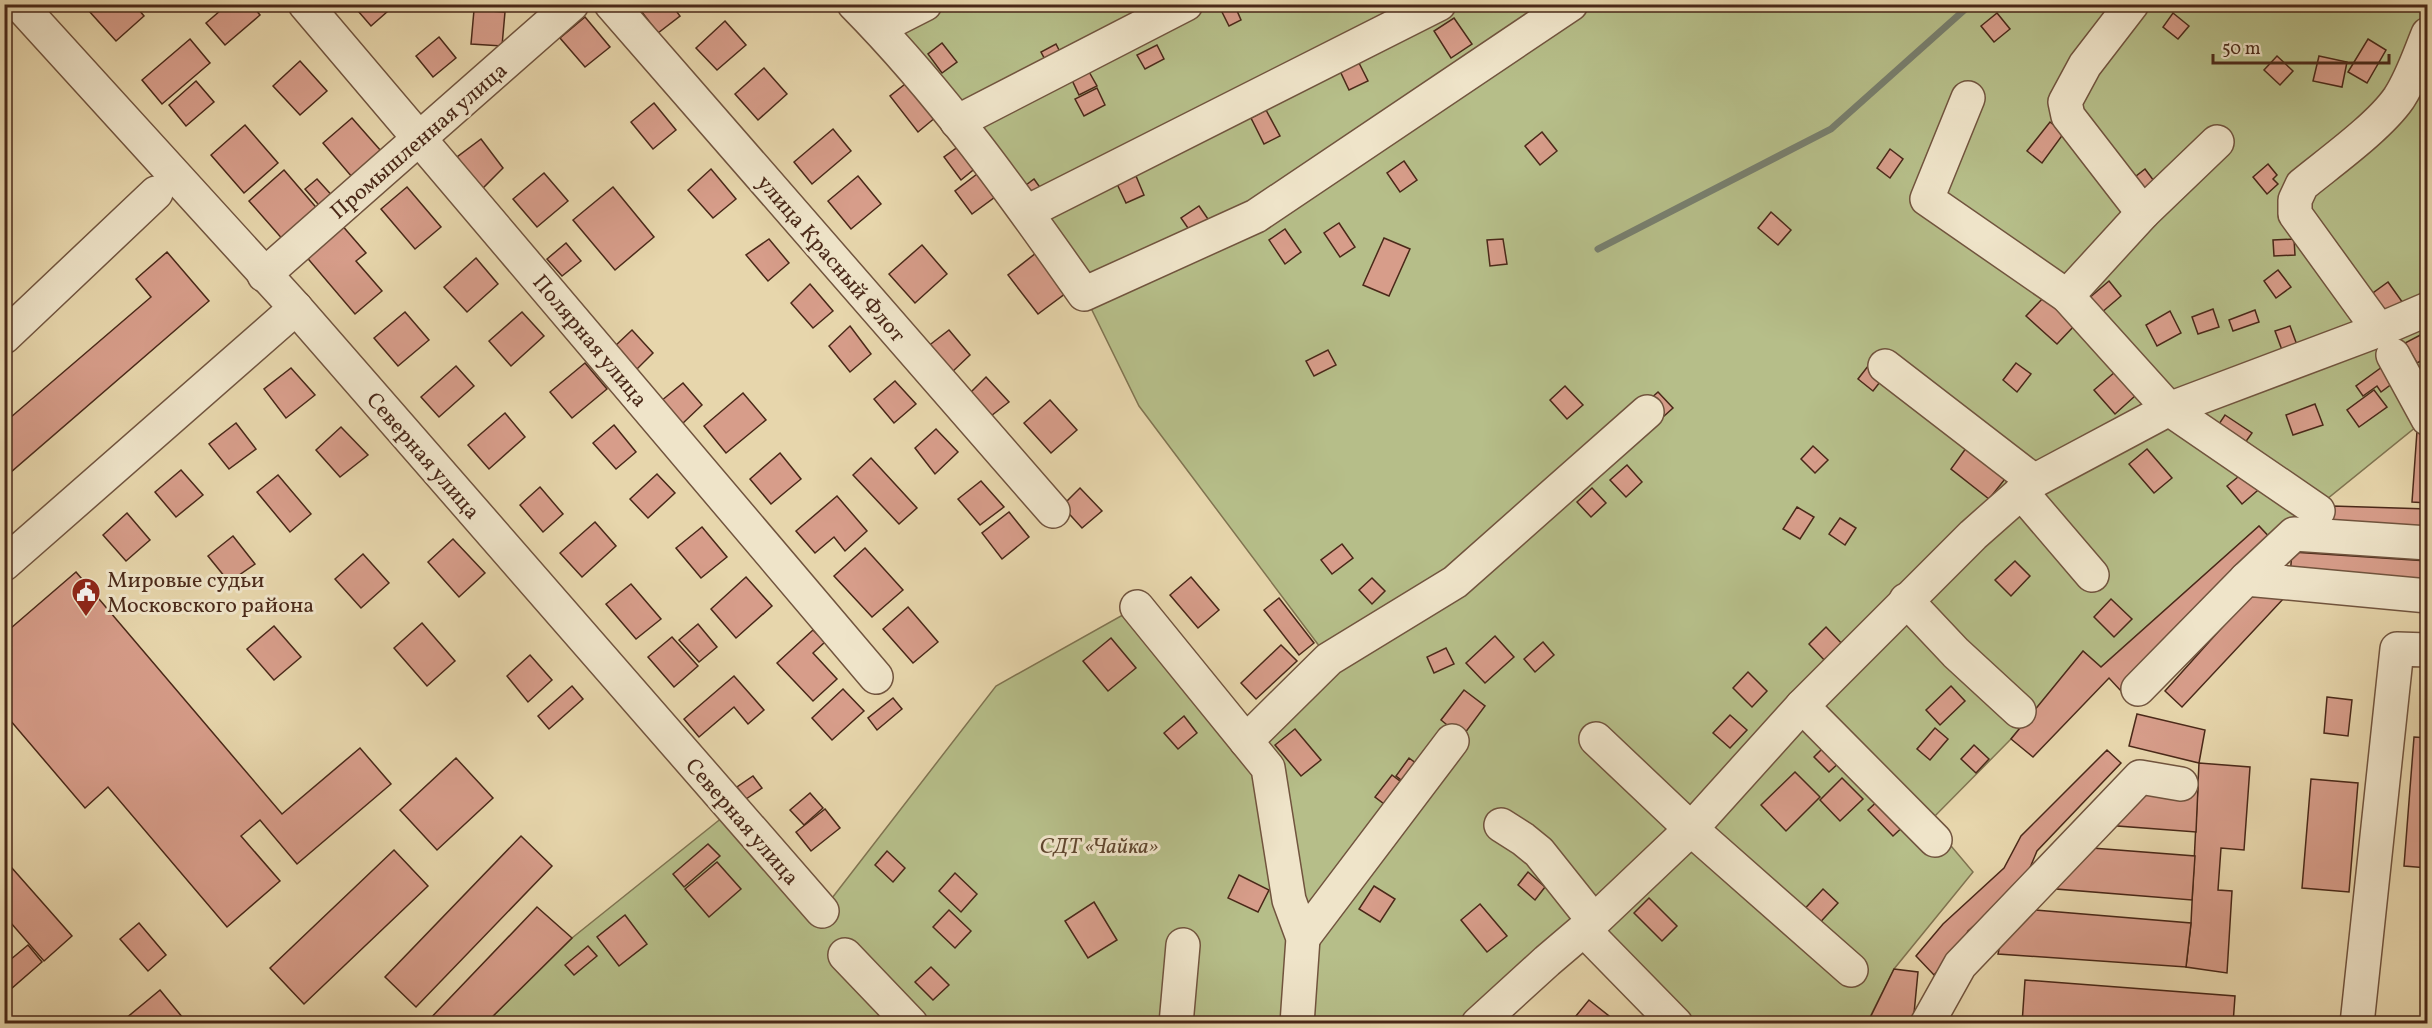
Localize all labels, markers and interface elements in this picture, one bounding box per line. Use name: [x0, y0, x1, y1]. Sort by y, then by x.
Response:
scale bar: [2213, 27, 2388, 65]
text: 50 m: [2222, 37, 2261, 62]
street label: Промышленная улица: [324, 56, 515, 228]
street label: улица Красный Флот: [749, 169, 912, 350]
street label: Полярная улица: [524, 268, 654, 415]
street label: Северная улица: [358, 386, 486, 527]
place label: Мировые судьи Московского района: [107, 566, 314, 622]
public building icon: Мировые судьи Московского района: [70, 576, 102, 618]
street label: Северная улица: [677, 752, 805, 893]
park label: СДТ «Чайка»: [1040, 832, 1158, 863]

